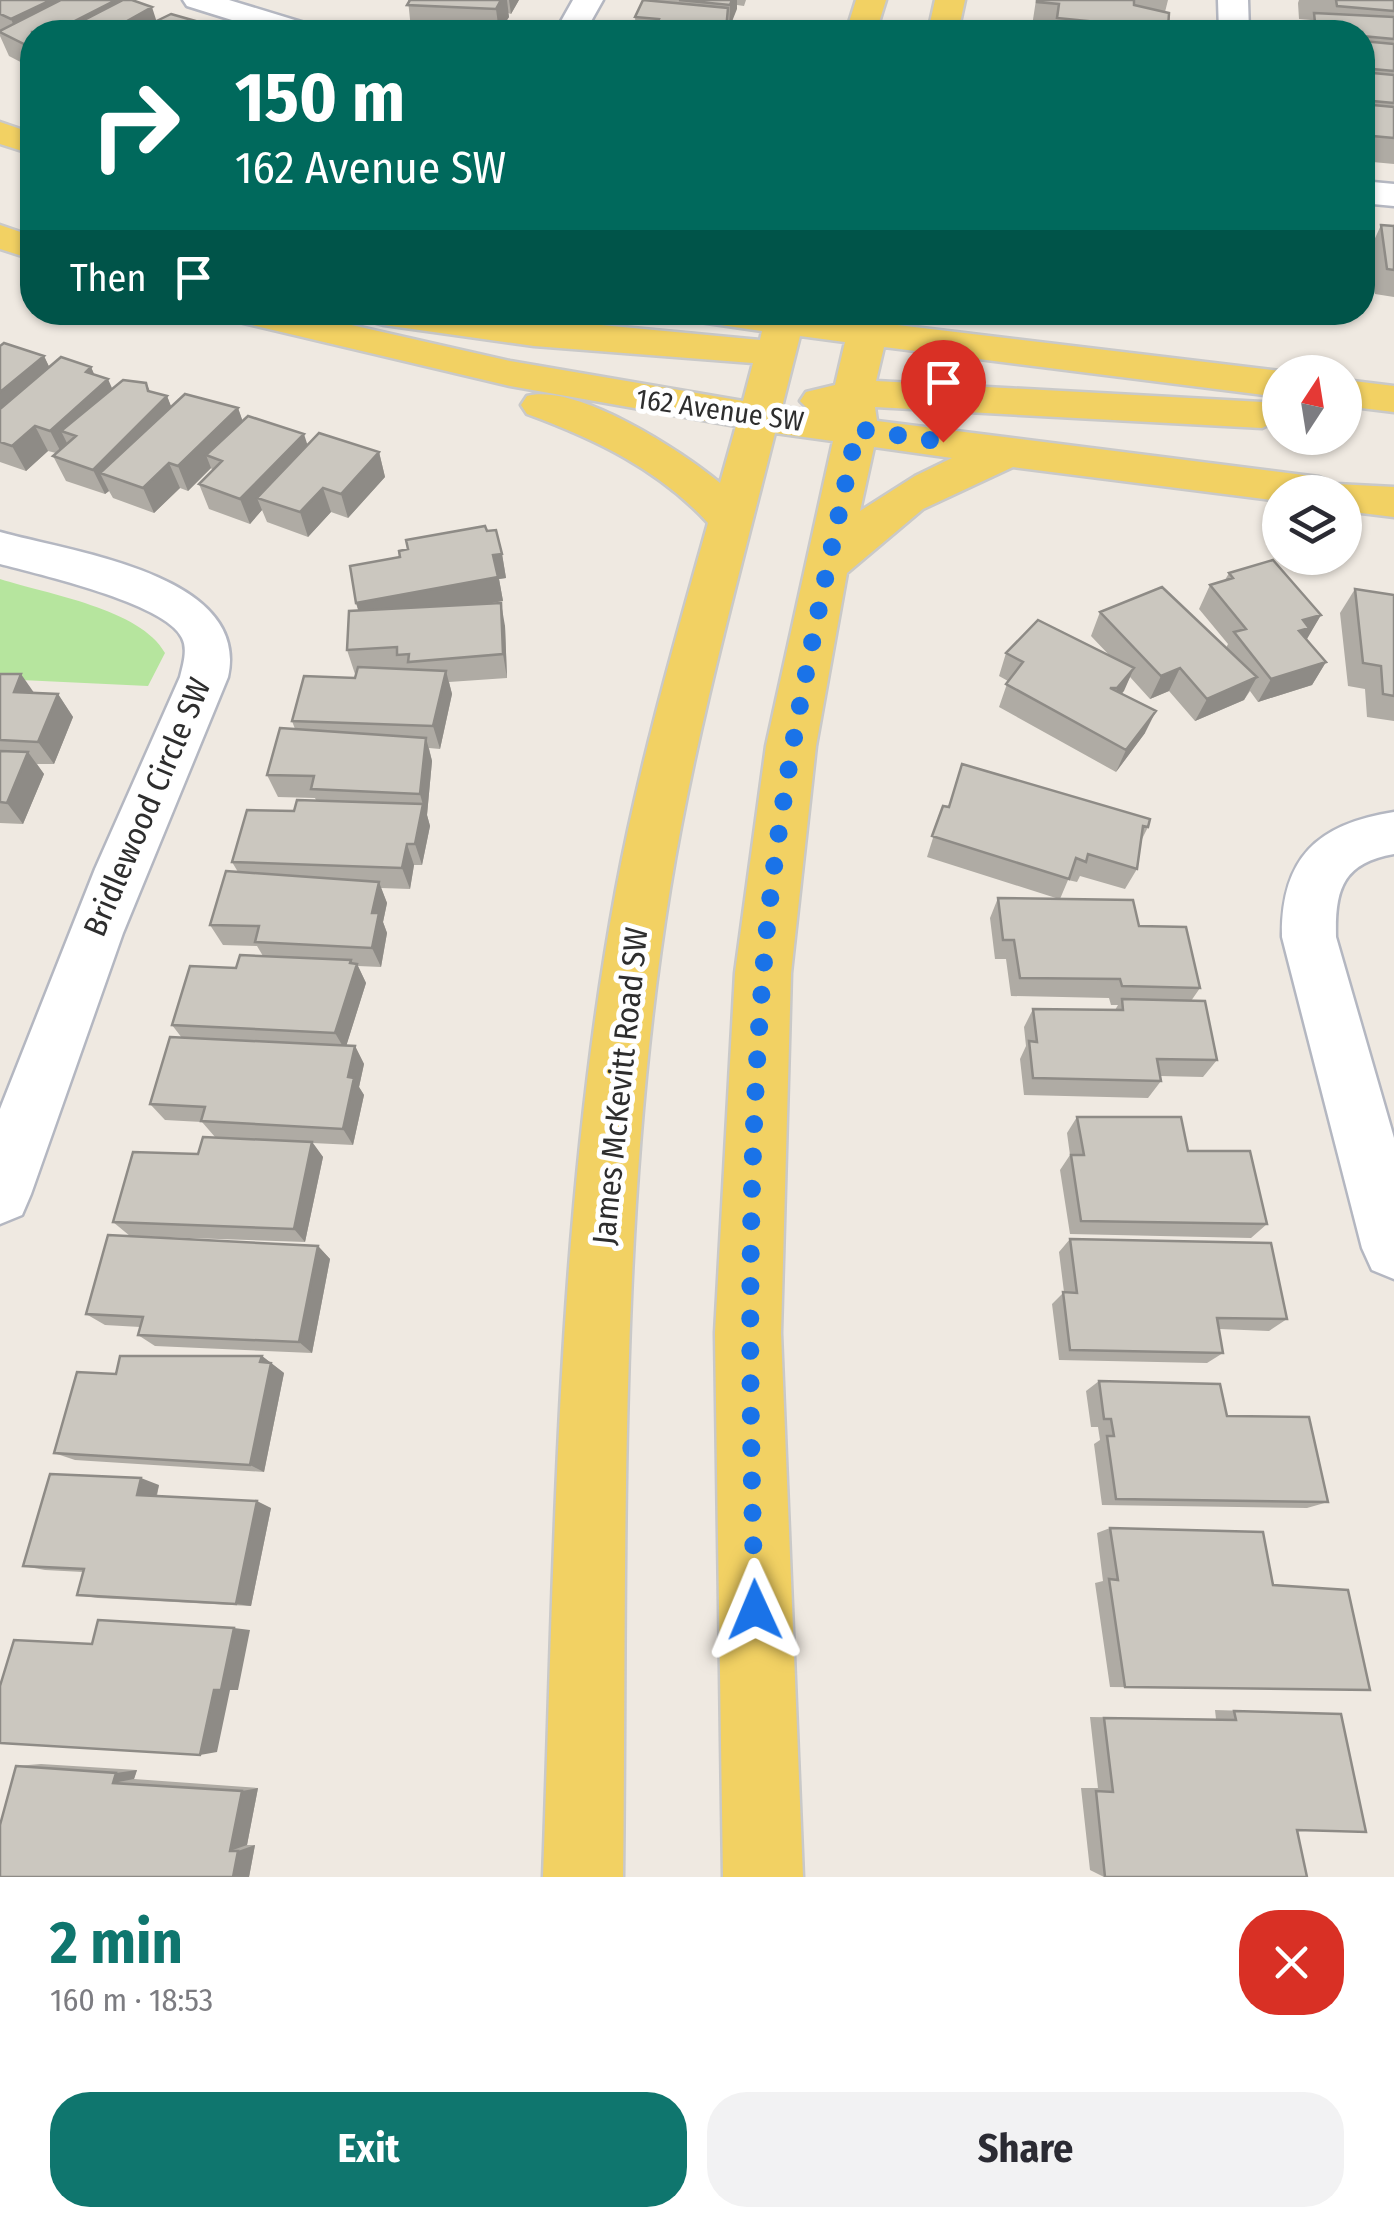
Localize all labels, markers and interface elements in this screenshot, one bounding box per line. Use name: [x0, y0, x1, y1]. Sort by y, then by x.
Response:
text: 150 m: [235, 56, 405, 140]
icon: right: [70, 60, 200, 190]
text: 162 Avenue SW: [235, 141, 506, 195]
icon: arrive: [166, 250, 221, 305]
text: Then: [70, 255, 146, 301]
pin: [901, 340, 986, 443]
icon: arrive: [916, 355, 971, 410]
north arrow: [1262, 355, 1362, 455]
map controls: [1262, 355, 1362, 575]
street label: 162 Avenue SW: [634, 382, 806, 438]
button: layers: [1262, 475, 1362, 575]
street label: Bridlewood Circle SW: [75, 672, 219, 942]
street label: James McKevitt Road SW: [584, 925, 656, 1246]
position arrow: [703, 1558, 807, 1662]
text: 2 min: [50, 1907, 183, 1979]
button: close: [1239, 1910, 1344, 2015]
text: 160 m · 18:53: [50, 1981, 213, 2019]
button: Exit: [50, 2092, 687, 2207]
button: Share: [707, 2092, 1344, 2207]

